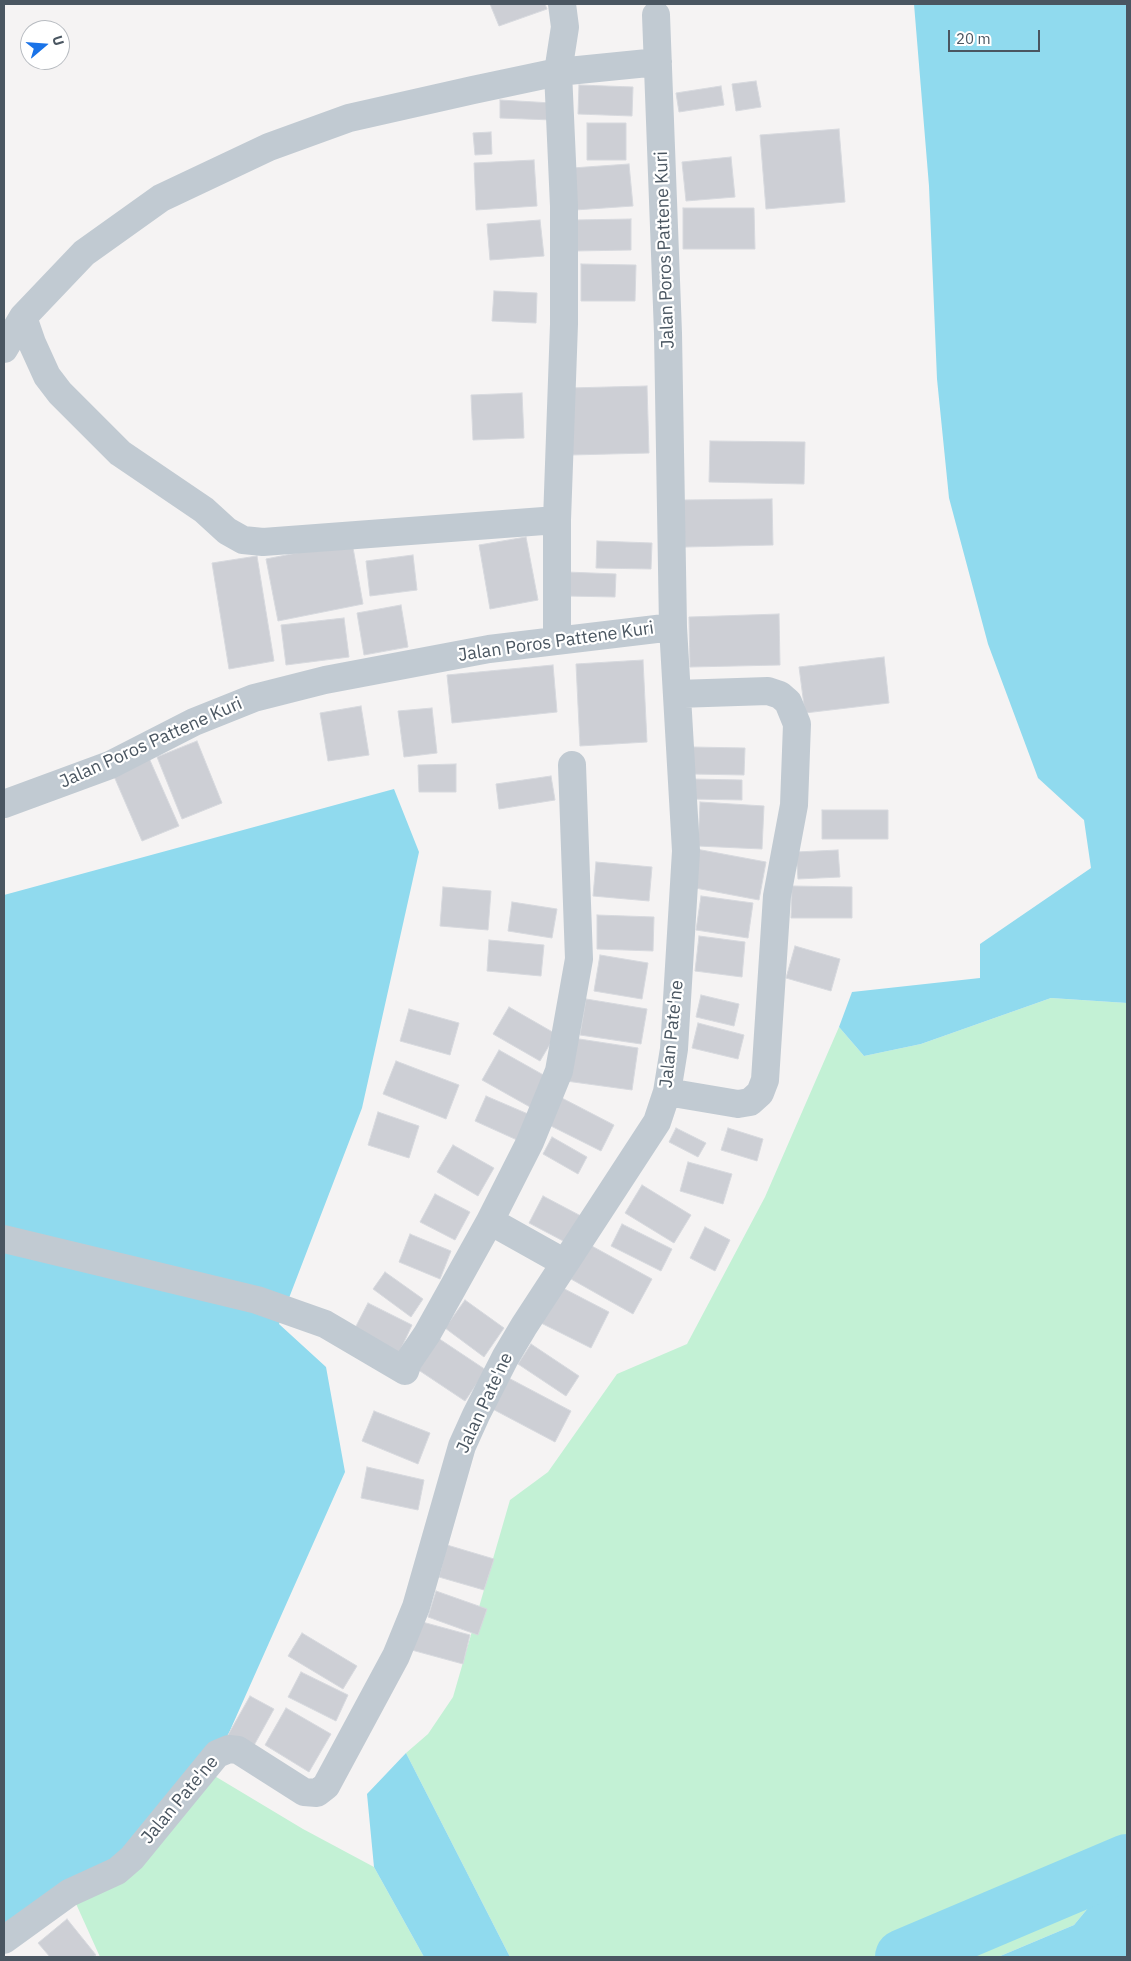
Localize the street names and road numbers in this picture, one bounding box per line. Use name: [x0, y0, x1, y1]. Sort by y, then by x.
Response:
street label: Jalan Poros Pattene Kuri: [651, 151, 679, 349]
street label: Jalan Poros Pattene Kuri: [457, 618, 655, 666]
street label: Jalan Poros Pattene Kuri: [56, 693, 246, 793]
street label: Jalan Pate'ne: [656, 979, 688, 1089]
street label: Jalan Pate'ne: [452, 1349, 518, 1457]
street label: Jalan Pate'ne: [137, 1752, 223, 1848]

